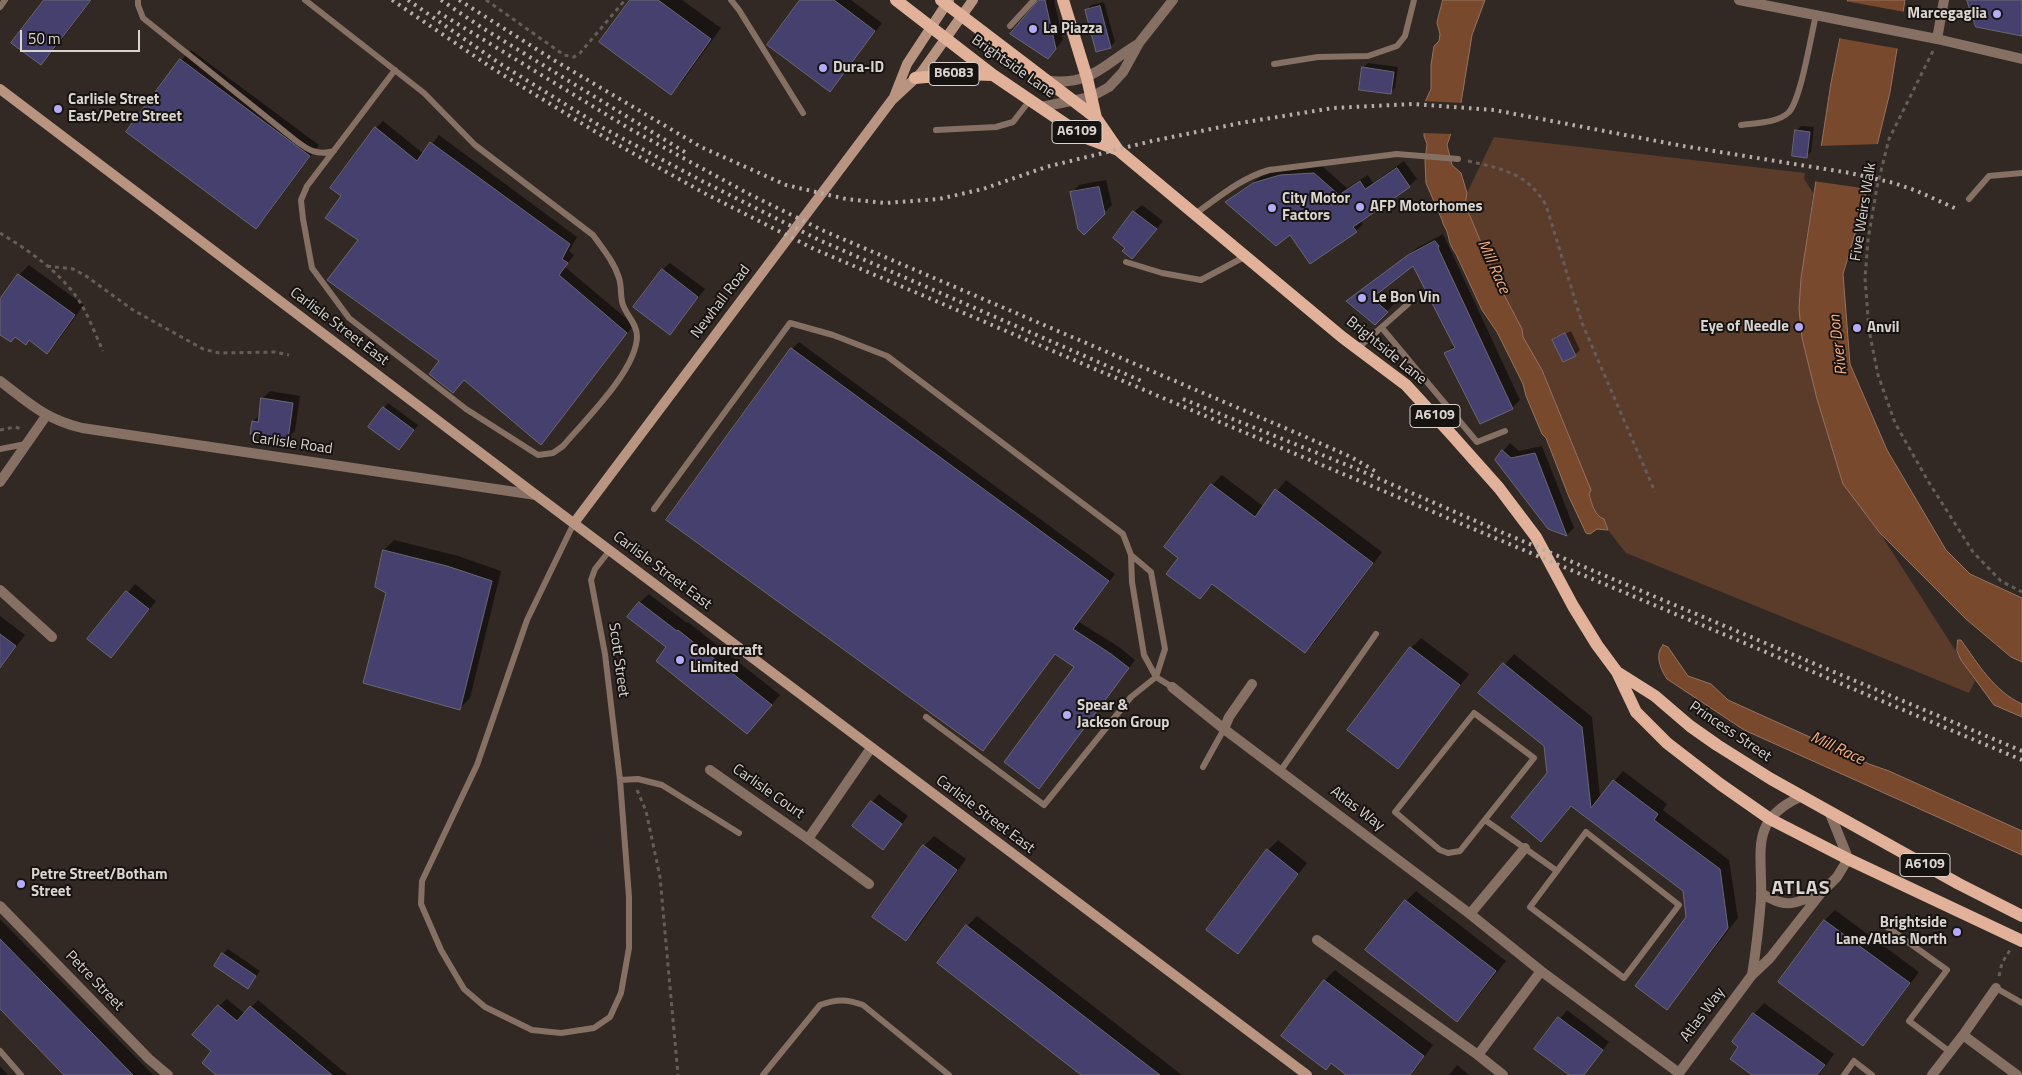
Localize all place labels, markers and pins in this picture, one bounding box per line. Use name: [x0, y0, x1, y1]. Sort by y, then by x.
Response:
place label: Marcegaglia: [1907, 5, 1987, 23]
marker: Marcegaglia: [1991, 8, 2003, 20]
place label: La Piazza: [1043, 20, 1103, 38]
marker: La Piazza: [1027, 23, 1039, 35]
place label: Dura-ID: [833, 59, 884, 77]
marker: Dura-ID: [817, 62, 829, 74]
place label: Carlisle Street East/Petre Street: [68, 91, 182, 126]
marker: Carlisle Street East/Petre Street: [52, 103, 64, 115]
place label: City Motor Factors: [1282, 190, 1350, 225]
place label: AFP Motorhomes: [1370, 198, 1482, 216]
marker: AFP Motorhomes: [1354, 201, 1366, 213]
marker: City Motor Factors: [1266, 202, 1278, 214]
place label: Le Bon Vin: [1372, 289, 1440, 307]
marker: Le Bon Vin: [1356, 292, 1368, 304]
place label: Eye of Needle: [1700, 318, 1789, 336]
place label: Anvil: [1867, 319, 1900, 337]
marker: Eye of Needle: [1793, 321, 1805, 333]
marker: Anvil: [1851, 322, 1863, 334]
place label: Colourcraft Limited: [690, 642, 763, 677]
marker: Colourcraft Limited: [674, 654, 686, 666]
place label: Spear & Jackson Group: [1077, 697, 1169, 732]
marker: Spear & Jackson Group: [1061, 709, 1073, 721]
place label: Petre Street/Botham Street: [31, 866, 167, 901]
marker: Petre Street/Botham Street: [15, 878, 27, 890]
place label: Brightside Lane/Atlas North: [1836, 914, 1947, 949]
marker: Brightside Lane/Atlas North: [1951, 926, 1963, 938]

